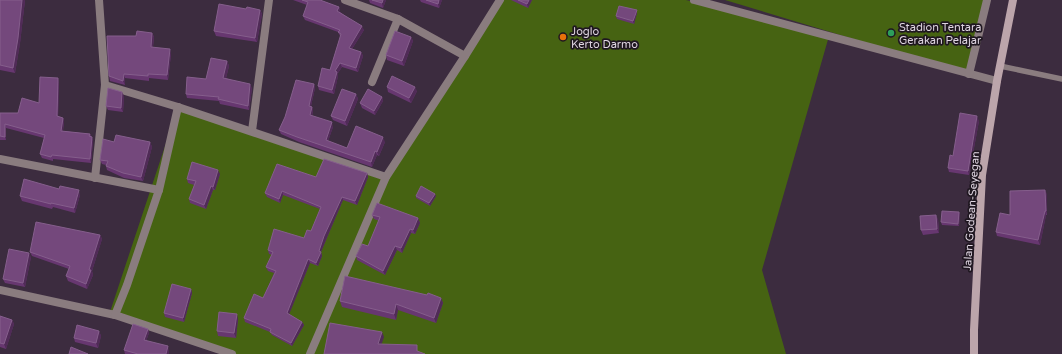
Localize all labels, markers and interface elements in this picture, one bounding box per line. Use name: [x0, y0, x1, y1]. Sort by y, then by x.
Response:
place label: Stadion Tentara Gerakan Pelajar: [899, 21, 982, 47]
place label: Joglo Kerto Darmo: [571, 25, 638, 51]
marker: Stadion Tentara Gerakan Pelajar: [886, 28, 896, 38]
marker: Joglo Kerto Darmo: [558, 32, 568, 42]
street label: Jalan Godean-Seyegan: [961, 151, 982, 271]

